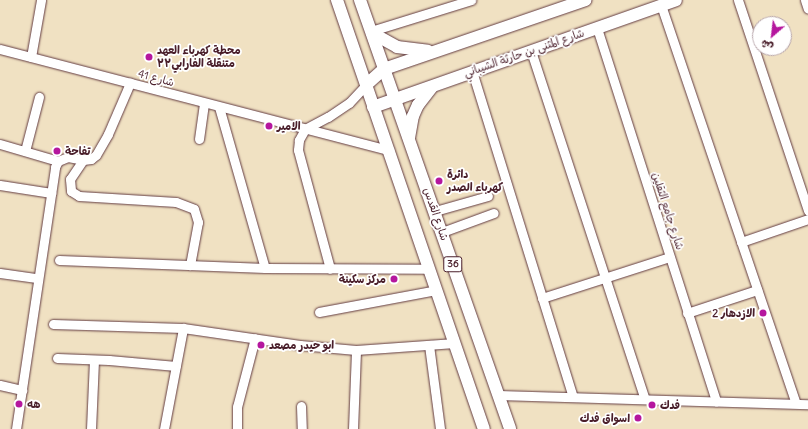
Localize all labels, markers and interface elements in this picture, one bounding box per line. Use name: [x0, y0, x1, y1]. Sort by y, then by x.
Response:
north arrow: [752, 16, 792, 56]
street label: شارع المثنى بن حارثة الشيباني: [462, 26, 586, 80]
text: ش: [758, 37, 775, 55]
place label: محطة كهرباء العهد متنقلة الفارابي٣٣: [157, 44, 241, 70]
marker: محطة كهرباء العهد متنقلة الفارابي٣٣: [144, 52, 154, 62]
street label: شارع 41: [136, 67, 176, 89]
place label: الامير: [277, 119, 301, 133]
marker: الامير: [264, 121, 274, 131]
place label: تفاحة: [65, 144, 90, 158]
marker: تفاحة: [52, 146, 62, 156]
place label: دائرة كهرباء الصدر: [447, 168, 503, 194]
street label: شارع جامع الثقلين: [649, 171, 687, 251]
marker: دائرة كهرباء الصدر: [434, 176, 444, 186]
street label: شارع القدس: [421, 186, 451, 242]
road number: 36: [443, 256, 463, 272]
place label: مركز سكينة: [339, 272, 386, 286]
marker: مركز سكينة: [389, 274, 399, 284]
place label: الازدهار 2: [712, 306, 755, 320]
marker: الازدهار 2: [758, 308, 768, 318]
place label: ابو حيدر مصعد: [269, 338, 334, 352]
marker: ابو حيدر مصعد: [256, 340, 266, 350]
place label: هه: [27, 397, 40, 411]
place label: فدك: [660, 398, 680, 412]
marker: هه: [14, 399, 24, 409]
marker: فدك: [647, 400, 657, 410]
place label: اسواق فدك: [580, 411, 630, 425]
marker: اسواق فدك: [633, 413, 643, 423]

